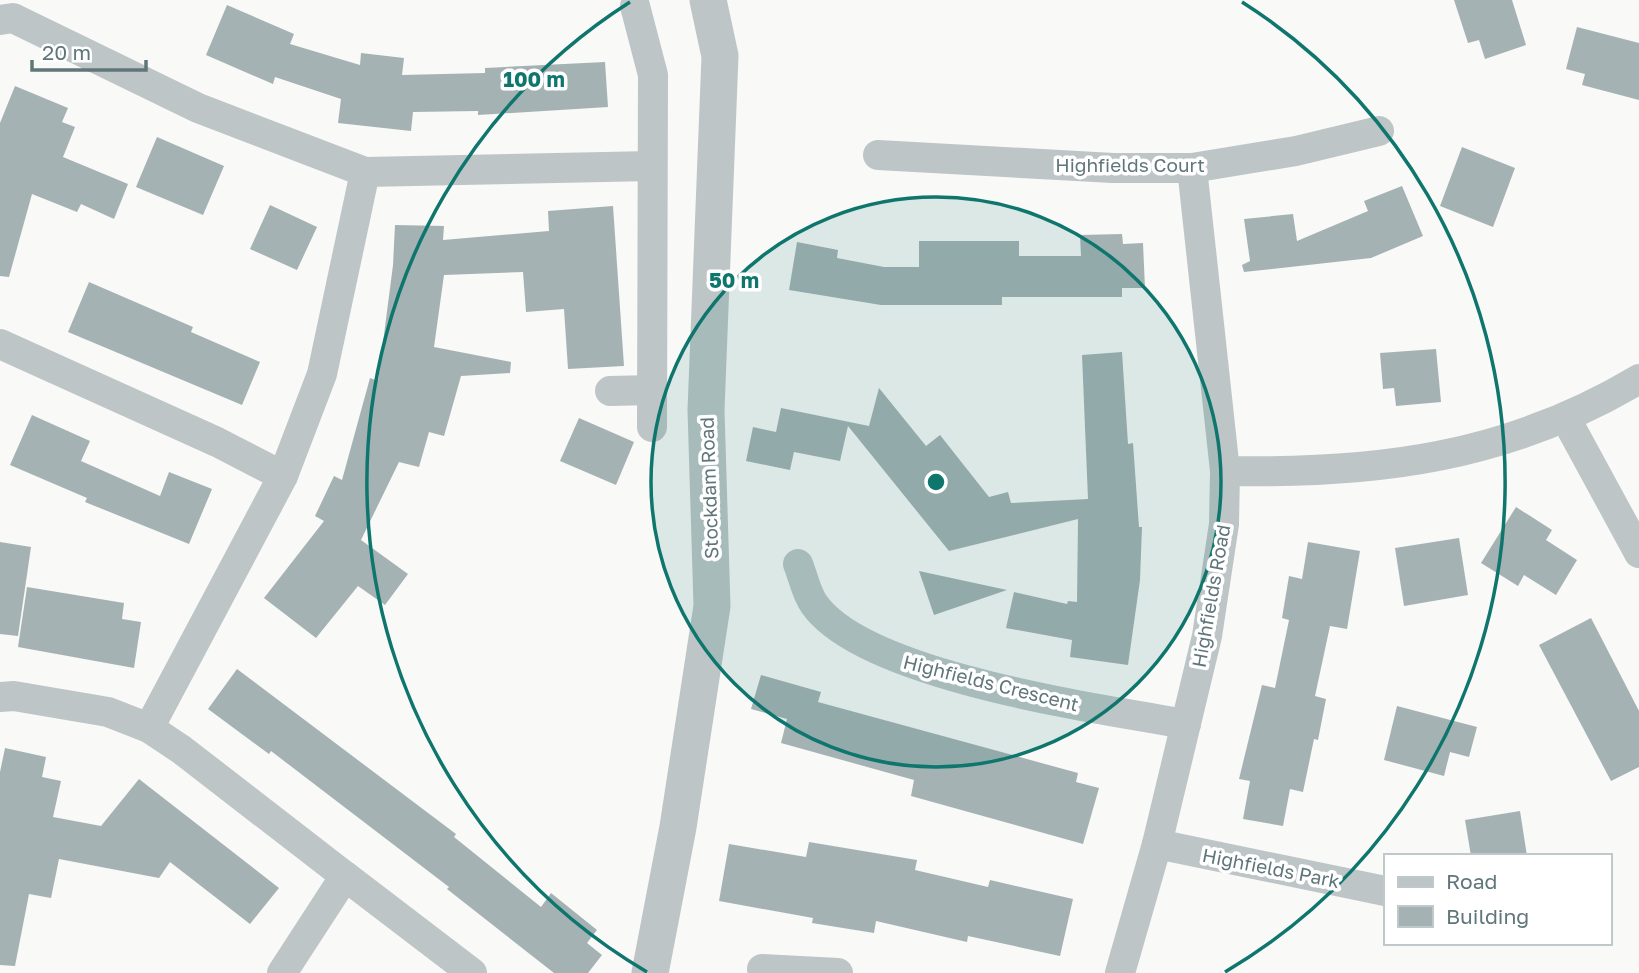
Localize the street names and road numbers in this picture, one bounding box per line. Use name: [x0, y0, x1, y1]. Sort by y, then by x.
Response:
street label: Highfields Court: [1055, 153, 1205, 176]
street label: Stockdam Road: [695, 417, 722, 559]
street label: Highfields Road: [1187, 523, 1234, 669]
street label: Highfields Crescent: [901, 650, 1081, 715]
street label: Highfields Park: [1200, 843, 1342, 892]

